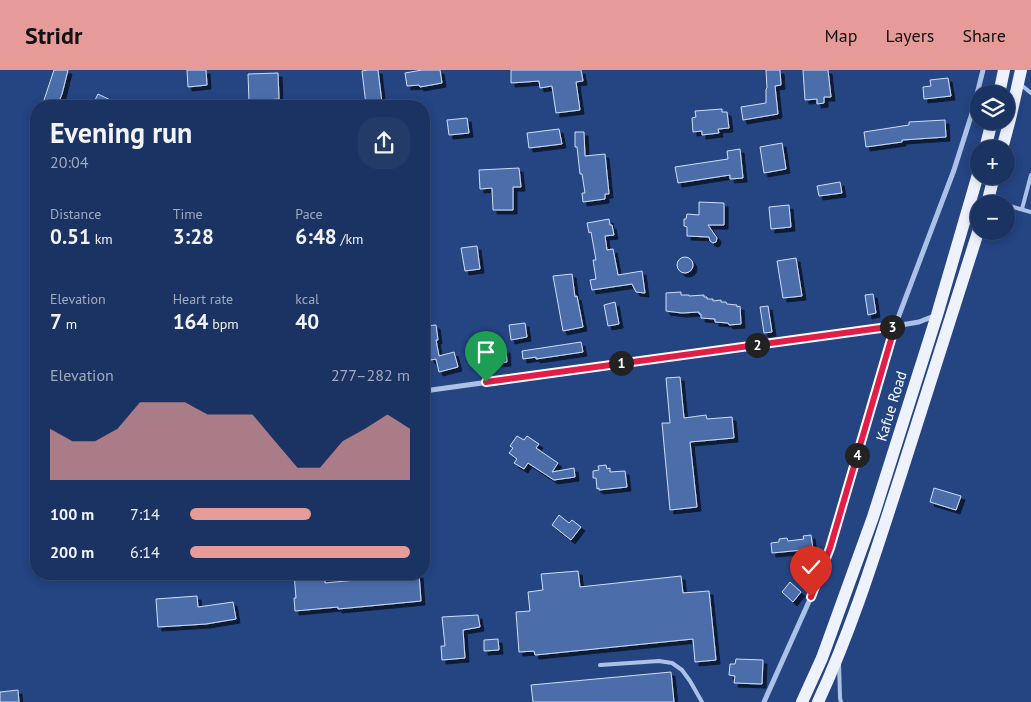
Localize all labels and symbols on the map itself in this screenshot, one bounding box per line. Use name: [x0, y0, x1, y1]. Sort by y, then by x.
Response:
pin: 3: [880, 314, 904, 340]
pin: [465, 331, 507, 382]
pin: 2: [744, 332, 770, 358]
pin: 1: [608, 350, 634, 376]
street label: Kafue Road: [871, 369, 911, 443]
pin: 4: [844, 442, 870, 468]
pin: [790, 546, 832, 597]

